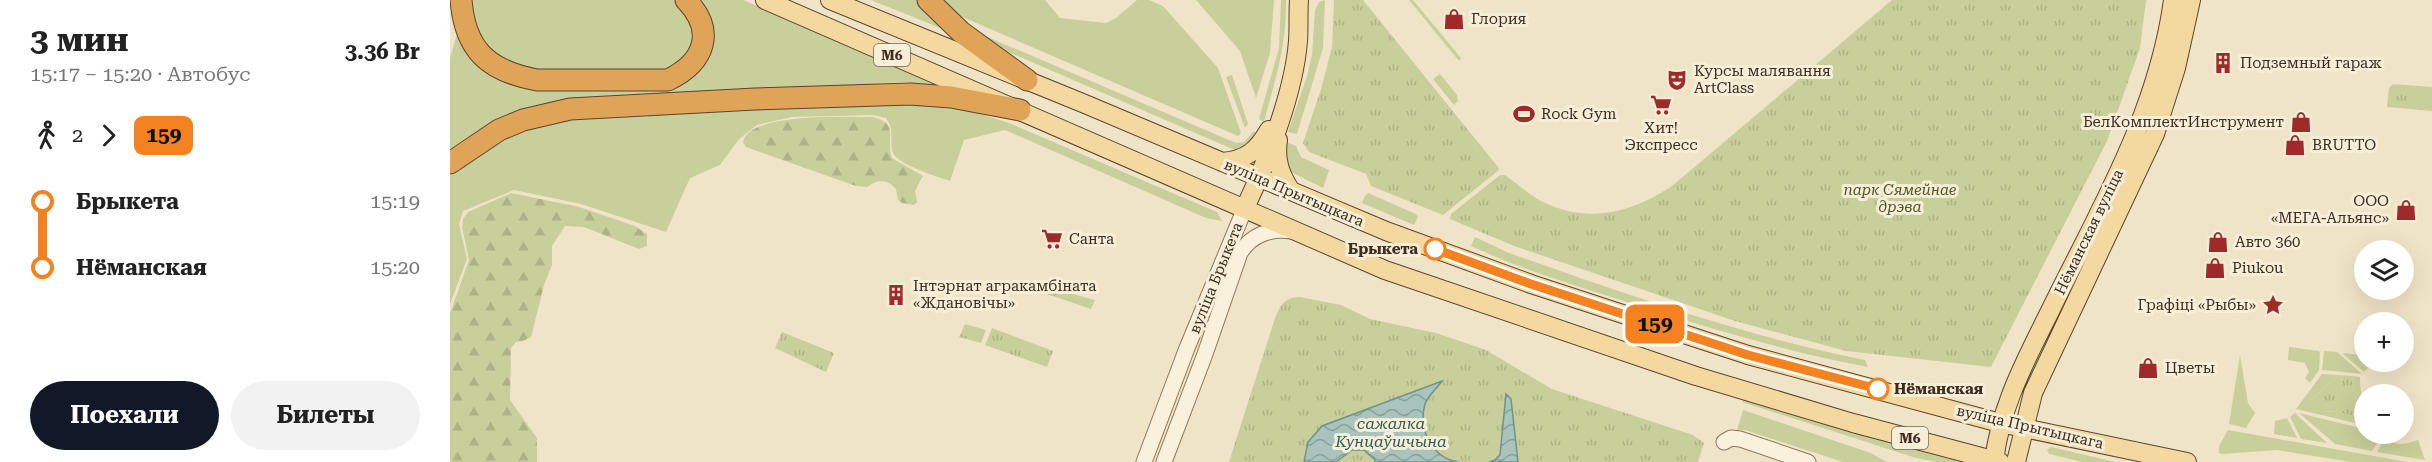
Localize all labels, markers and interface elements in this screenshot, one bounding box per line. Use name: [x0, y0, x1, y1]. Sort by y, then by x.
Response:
shop icon: Глория: [1442, 7, 1466, 31]
place label: Глория: [1471, 10, 1526, 28]
text: 3 мин: [30, 20, 129, 59]
text: 3.36 Br: [345, 39, 420, 64]
road number: М6: [874, 44, 910, 66]
building icon: Подземный гараж: [2211, 51, 2235, 75]
place label: Подземный гараж: [2240, 54, 2382, 72]
text: 15:17 – 15:20 · Автобус: [30, 62, 250, 86]
place label: Курсы малявання ArtClass: [1694, 62, 1831, 97]
theatre icon: Курсы малявання ArtClass: [1665, 68, 1689, 92]
supermarket icon: Хит! Экспресс: [1649, 93, 1673, 117]
sports icon: Rock Gym: [1512, 102, 1536, 126]
place label: Rock Gym: [1541, 105, 1617, 123]
shop icon: БелКомплектИнструмент: [2289, 110, 2313, 134]
place label: БелКомплектИнструмент: [2083, 113, 2284, 131]
icon: walk: [30, 119, 63, 152]
icon: forward: [92, 119, 125, 152]
place label: Хит! Экспресс: [1624, 119, 1698, 154]
text: 2: [72, 123, 83, 147]
text: 159: [146, 123, 181, 147]
shop icon: BRUTTO: [2283, 133, 2307, 157]
place label: BRUTTO: [2312, 136, 2376, 154]
street label: вуліца Прытыцкага: [1221, 155, 1367, 231]
street label: Нёманская вуліца: [2051, 166, 2127, 298]
park label: парк Сямейнае дрэва: [1844, 181, 1957, 216]
text: Брыкета: [76, 189, 179, 214]
text: 15:19: [370, 189, 420, 213]
place label: ООО «МЕГА-Альянс»: [2271, 192, 2389, 227]
shop icon: ООО «МЕГА-Альянс»: [2394, 198, 2418, 222]
street label: вуліца Брыкета: [1186, 220, 1246, 336]
supermarket icon: Санта: [1040, 227, 1064, 251]
place label: Санта: [1069, 230, 1114, 248]
shop icon: Авто 360: [2206, 230, 2230, 254]
place label: Авто 360: [2235, 233, 2301, 251]
marker: Брыкета: [1424, 238, 1446, 260]
place label: Брыкета: [1348, 240, 1418, 258]
map controls: [2354, 240, 2414, 444]
button: layers: [2354, 240, 2414, 300]
text: Нёманская: [76, 255, 207, 280]
text: 15:20: [370, 255, 420, 279]
shop icon: Piukou: [2203, 256, 2227, 280]
place label: Piukou: [2232, 259, 2284, 277]
place label: Інтэрнат агракамбіната «Ждановічы»: [913, 277, 1096, 312]
building icon: Інтэрнат агракамбіната «Ждановічы»: [884, 283, 908, 307]
place icon: Графіці «Рыбы»: [2261, 293, 2285, 317]
place label: Графіці «Рыбы»: [2137, 296, 2256, 314]
line badge: 159: [1620, 304, 1690, 344]
text: 159: [1637, 312, 1673, 336]
button: +: [2354, 312, 2414, 372]
shop icon: Цветы: [2136, 356, 2160, 380]
place label: Цветы: [2165, 359, 2215, 377]
marker: Нёманская: [1867, 378, 1889, 400]
place label: Нёманская: [1894, 380, 1984, 398]
button: Поехали: [30, 381, 219, 450]
button: Билеты: [231, 381, 420, 450]
button: −: [2354, 384, 2414, 444]
street label: вуліца Прытыцкага: [1955, 401, 2105, 453]
water label: сажалка Кунцаўшчына: [1334, 414, 1447, 451]
road number: М6: [1892, 427, 1928, 449]

